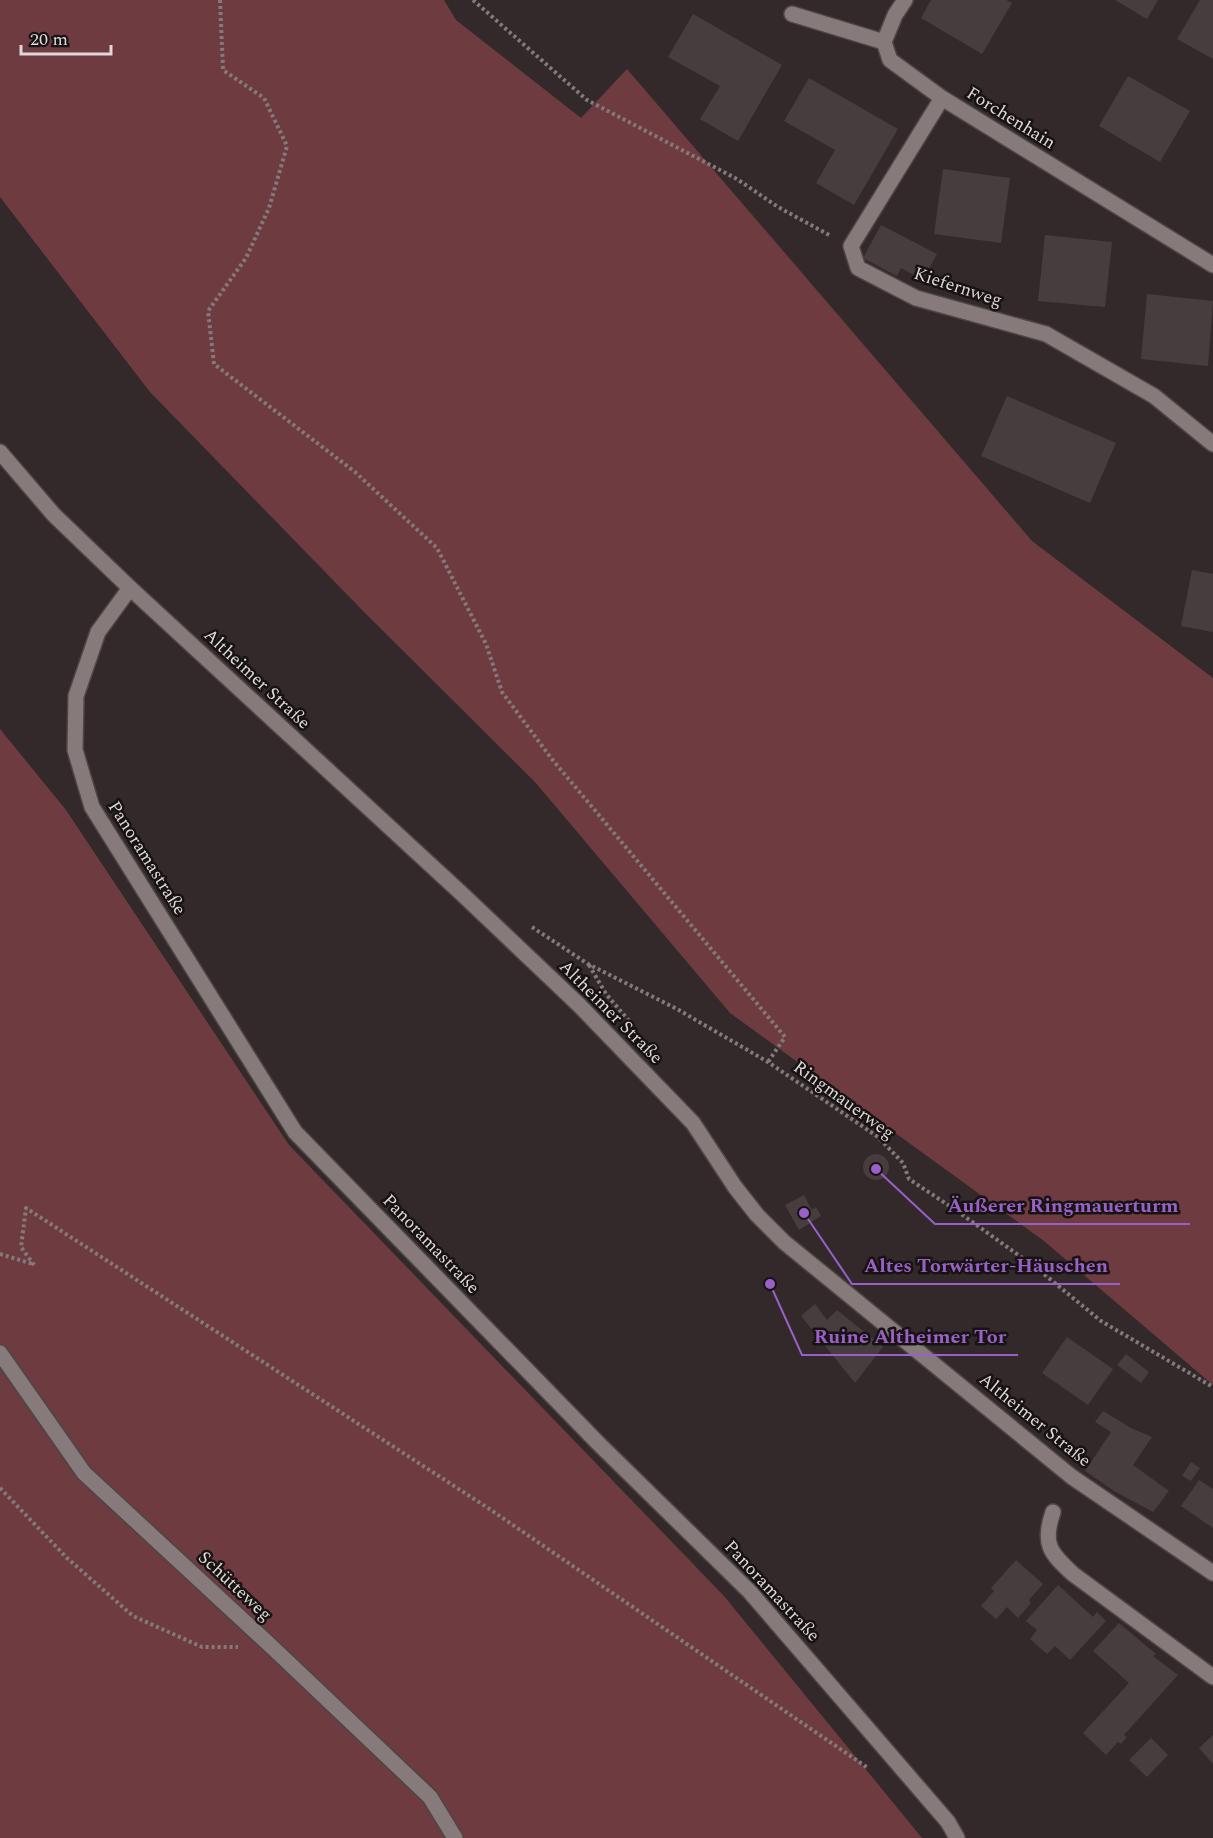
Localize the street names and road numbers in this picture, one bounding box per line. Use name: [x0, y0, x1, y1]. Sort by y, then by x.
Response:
street label: Forchenhain: [961, 80, 1061, 156]
street label: Kiefernweg: [910, 260, 1006, 314]
street label: Altheimer Straße: [197, 622, 317, 736]
street label: Panoramastraße: [101, 796, 193, 920]
street label: Altheimer Straße: [553, 954, 669, 1070]
street label: Ringmauerweg: [788, 1054, 900, 1146]
street label: Panoramastraße: [376, 1188, 486, 1300]
street label: Altheimer Straße: [973, 1366, 1097, 1474]
street label: Panoramastraße: [718, 1534, 826, 1648]
street label: Schütteweg: [192, 1545, 278, 1627]

